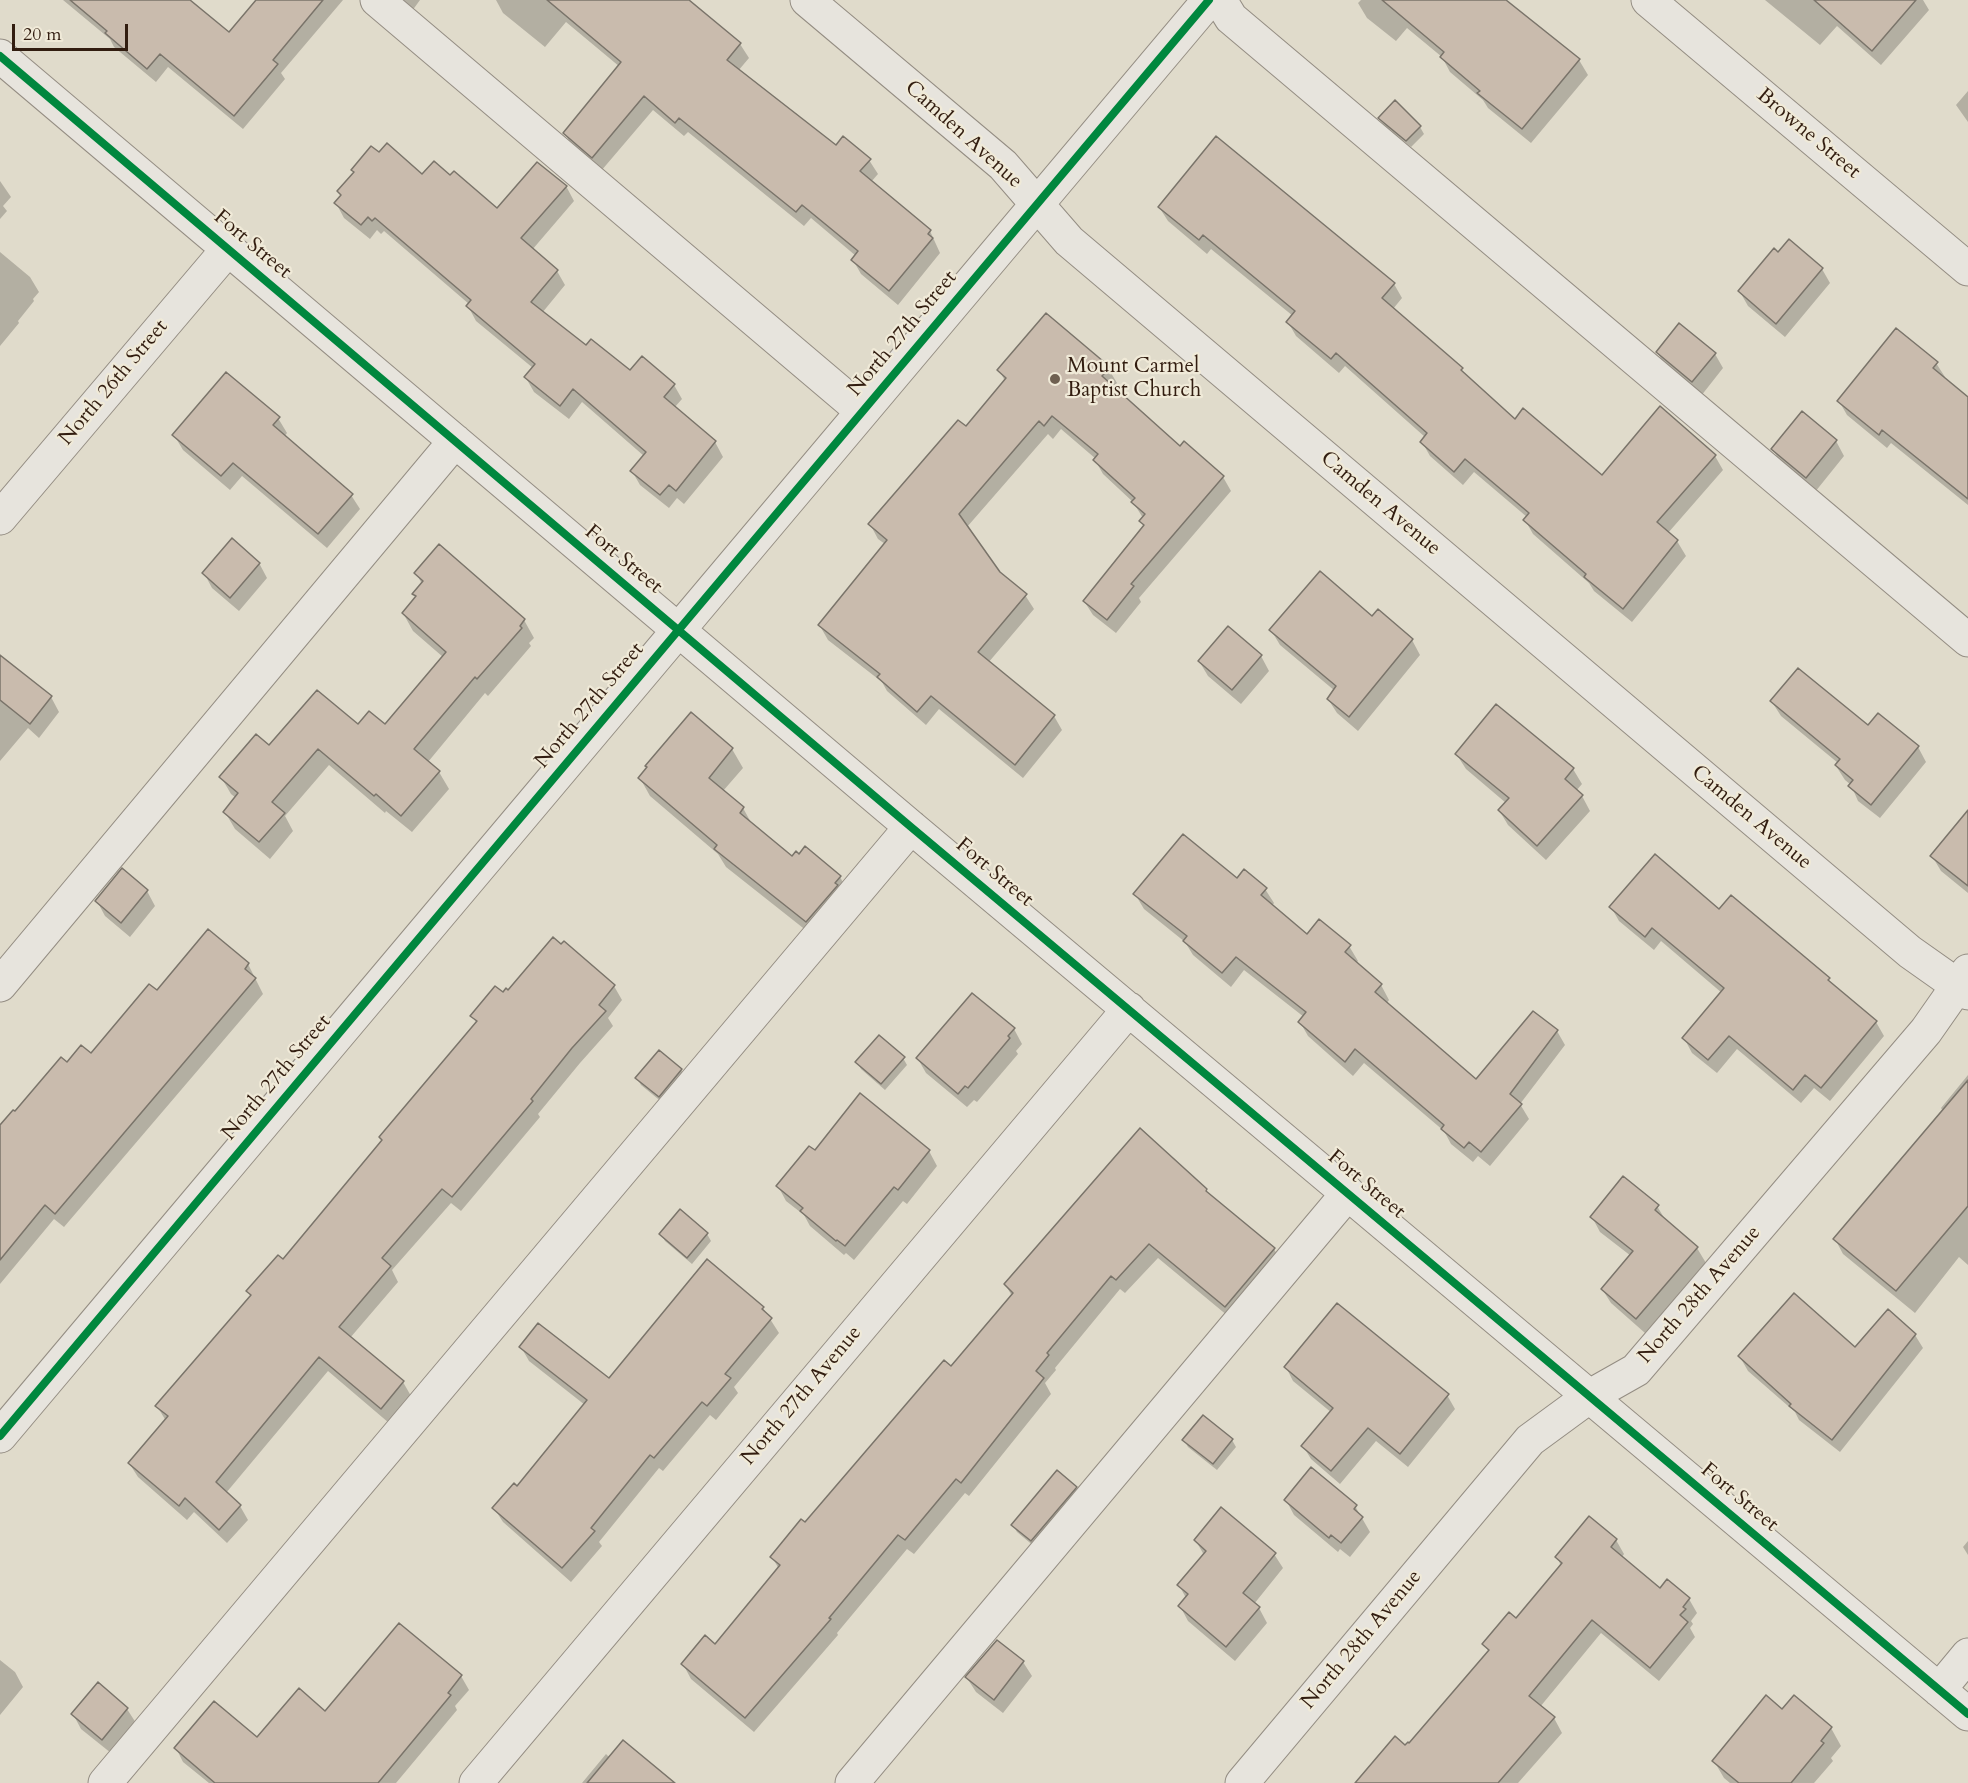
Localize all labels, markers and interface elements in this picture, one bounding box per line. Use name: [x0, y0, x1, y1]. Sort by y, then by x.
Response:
scale bar: [15, 12, 130, 50]
text: 20 m: [23, 22, 62, 47]
street label: Camden Avenue: [899, 76, 1027, 194]
street label: Browne Street: [1751, 83, 1865, 185]
street label: Fort Street: [208, 205, 296, 285]
street label: North 27th Street: [843, 266, 963, 402]
street label: North 26th Street: [54, 315, 174, 451]
place label: Mount Carmel Baptist Church: [1067, 354, 1201, 404]
marker: Mount Carmel Baptist Church: [1048, 372, 1062, 386]
street label: Camden Avenue: [1315, 446, 1445, 562]
street label: Fort Street: [579, 520, 667, 600]
street label: North 27th Street: [530, 638, 650, 774]
street label: Camden Avenue: [1686, 760, 1816, 876]
street label: Fort Street: [950, 833, 1038, 913]
street label: North 27th Street: [217, 1010, 337, 1146]
street label: Fort Street: [1322, 1145, 1410, 1225]
street label: North 28th Avenue: [1633, 1221, 1767, 1369]
street label: North 27th Avenue: [736, 1321, 868, 1471]
street label: Fort Street: [1695, 1458, 1783, 1538]
street label: North 28th Avenue: [1296, 1565, 1428, 1715]

